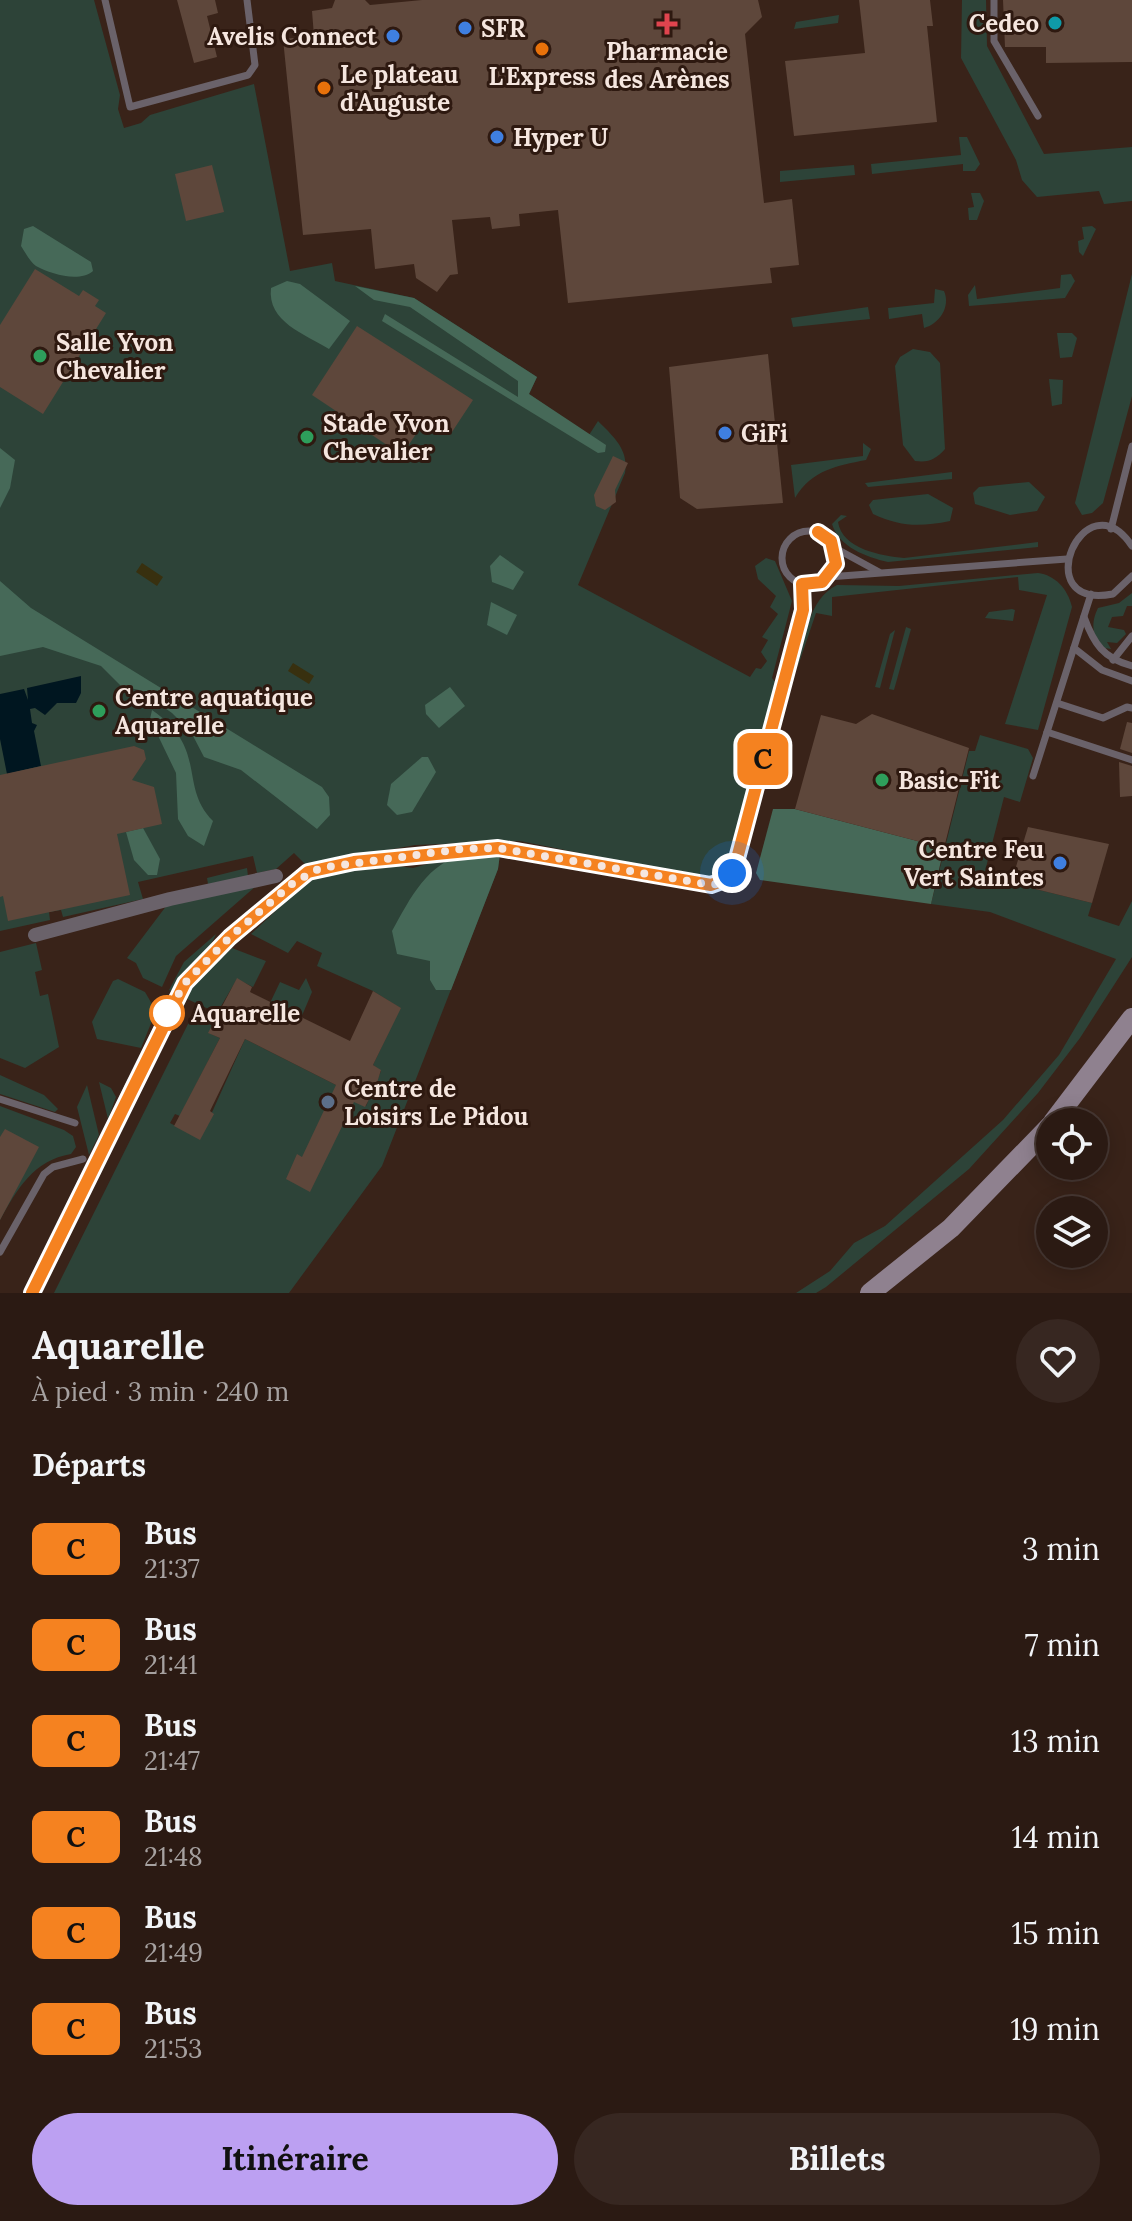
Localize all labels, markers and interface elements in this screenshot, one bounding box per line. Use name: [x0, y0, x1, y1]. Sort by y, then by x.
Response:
place label: Cedeo: [969, 8, 1039, 39]
place label: SFR: [481, 13, 526, 44]
marker: Cedeo: [1046, 14, 1064, 32]
marker: Pharmacie des Arènes: [658, 15, 676, 33]
marker: SFR: [456, 19, 474, 37]
place label: Avelis Connect: [207, 21, 378, 52]
marker: Avelis Connect: [384, 27, 402, 45]
place label: Pharmacie des Arènes: [604, 36, 730, 95]
marker: L'Express: [533, 40, 551, 58]
place label: Le plateau d'Auguste: [340, 59, 458, 118]
place label: L'Express: [488, 61, 596, 92]
marker: Le plateau d'Auguste: [315, 79, 333, 97]
place label: Hyper U: [513, 122, 608, 153]
marker: Hyper U: [488, 128, 506, 146]
place label: Salle Yvon Chevalier: [56, 327, 173, 386]
marker: Salle Yvon Chevalier: [31, 347, 49, 365]
place label: Stade Yvon Chevalier: [323, 408, 449, 467]
place label: GiFi: [741, 418, 788, 449]
marker: GiFi: [716, 424, 734, 442]
marker: Stade Yvon Chevalier: [298, 428, 316, 446]
place label: Centre aquatique Aquarelle: [115, 682, 313, 741]
marker: Centre aquatique Aquarelle: [90, 702, 108, 720]
line badge: C: [737, 733, 789, 785]
text: C: [753, 741, 773, 777]
place label: Basic-Fit: [898, 765, 1001, 796]
marker: Basic-Fit: [873, 771, 891, 789]
place label: Centre Feu Vert Saintes: [904, 834, 1044, 893]
your location: [712, 853, 752, 893]
marker: Centre Feu Vert Saintes: [1051, 854, 1069, 872]
marker: Aquarelle: [150, 996, 184, 1030]
place label: Aquarelle: [191, 998, 300, 1029]
place label: Centre de Loisirs Le Pidou: [344, 1073, 529, 1132]
marker: Centre de Loisirs Le Pidou: [319, 1093, 337, 1111]
map controls: [1036, 1108, 1108, 1268]
button: locate: [1036, 1108, 1108, 1180]
button: layers: [1036, 1196, 1108, 1268]
button: heart: [1016, 1319, 1100, 1403]
text: Aquarelle: [32, 1321, 205, 1369]
text: À pied · 3 min · 240 m: [32, 1375, 289, 1408]
text: Départs: [32, 1446, 146, 1484]
text: Bus: [144, 1514, 197, 1552]
text: 3 min: [1022, 1530, 1100, 1568]
text: C: [66, 1531, 86, 1567]
text: 21:37: [144, 1552, 200, 1585]
text: Bus: [144, 1610, 197, 1648]
text: 7 min: [1025, 1626, 1100, 1664]
text: C: [66, 1627, 86, 1663]
text: 21:41: [144, 1648, 197, 1681]
text: Bus: [144, 1706, 197, 1744]
text: 13 min: [1011, 1722, 1100, 1760]
text: C: [66, 1723, 86, 1759]
text: 21:47: [144, 1744, 200, 1777]
text: Bus: [144, 1802, 197, 1840]
text: 14 min: [1011, 1818, 1100, 1856]
text: C: [66, 1819, 86, 1855]
text: 21:48: [144, 1840, 203, 1873]
text: Bus: [144, 1898, 197, 1936]
text: 15 min: [1011, 1914, 1100, 1952]
text: C: [66, 1915, 86, 1951]
text: 21:49: [144, 1936, 203, 1969]
text: Bus: [144, 1994, 197, 2032]
text: 19 min: [1010, 2010, 1100, 2048]
text: C: [66, 2011, 86, 2047]
text: 21:53: [144, 2032, 203, 2065]
button: Itinéraire: [32, 2113, 558, 2205]
button: Billets: [574, 2113, 1100, 2205]

